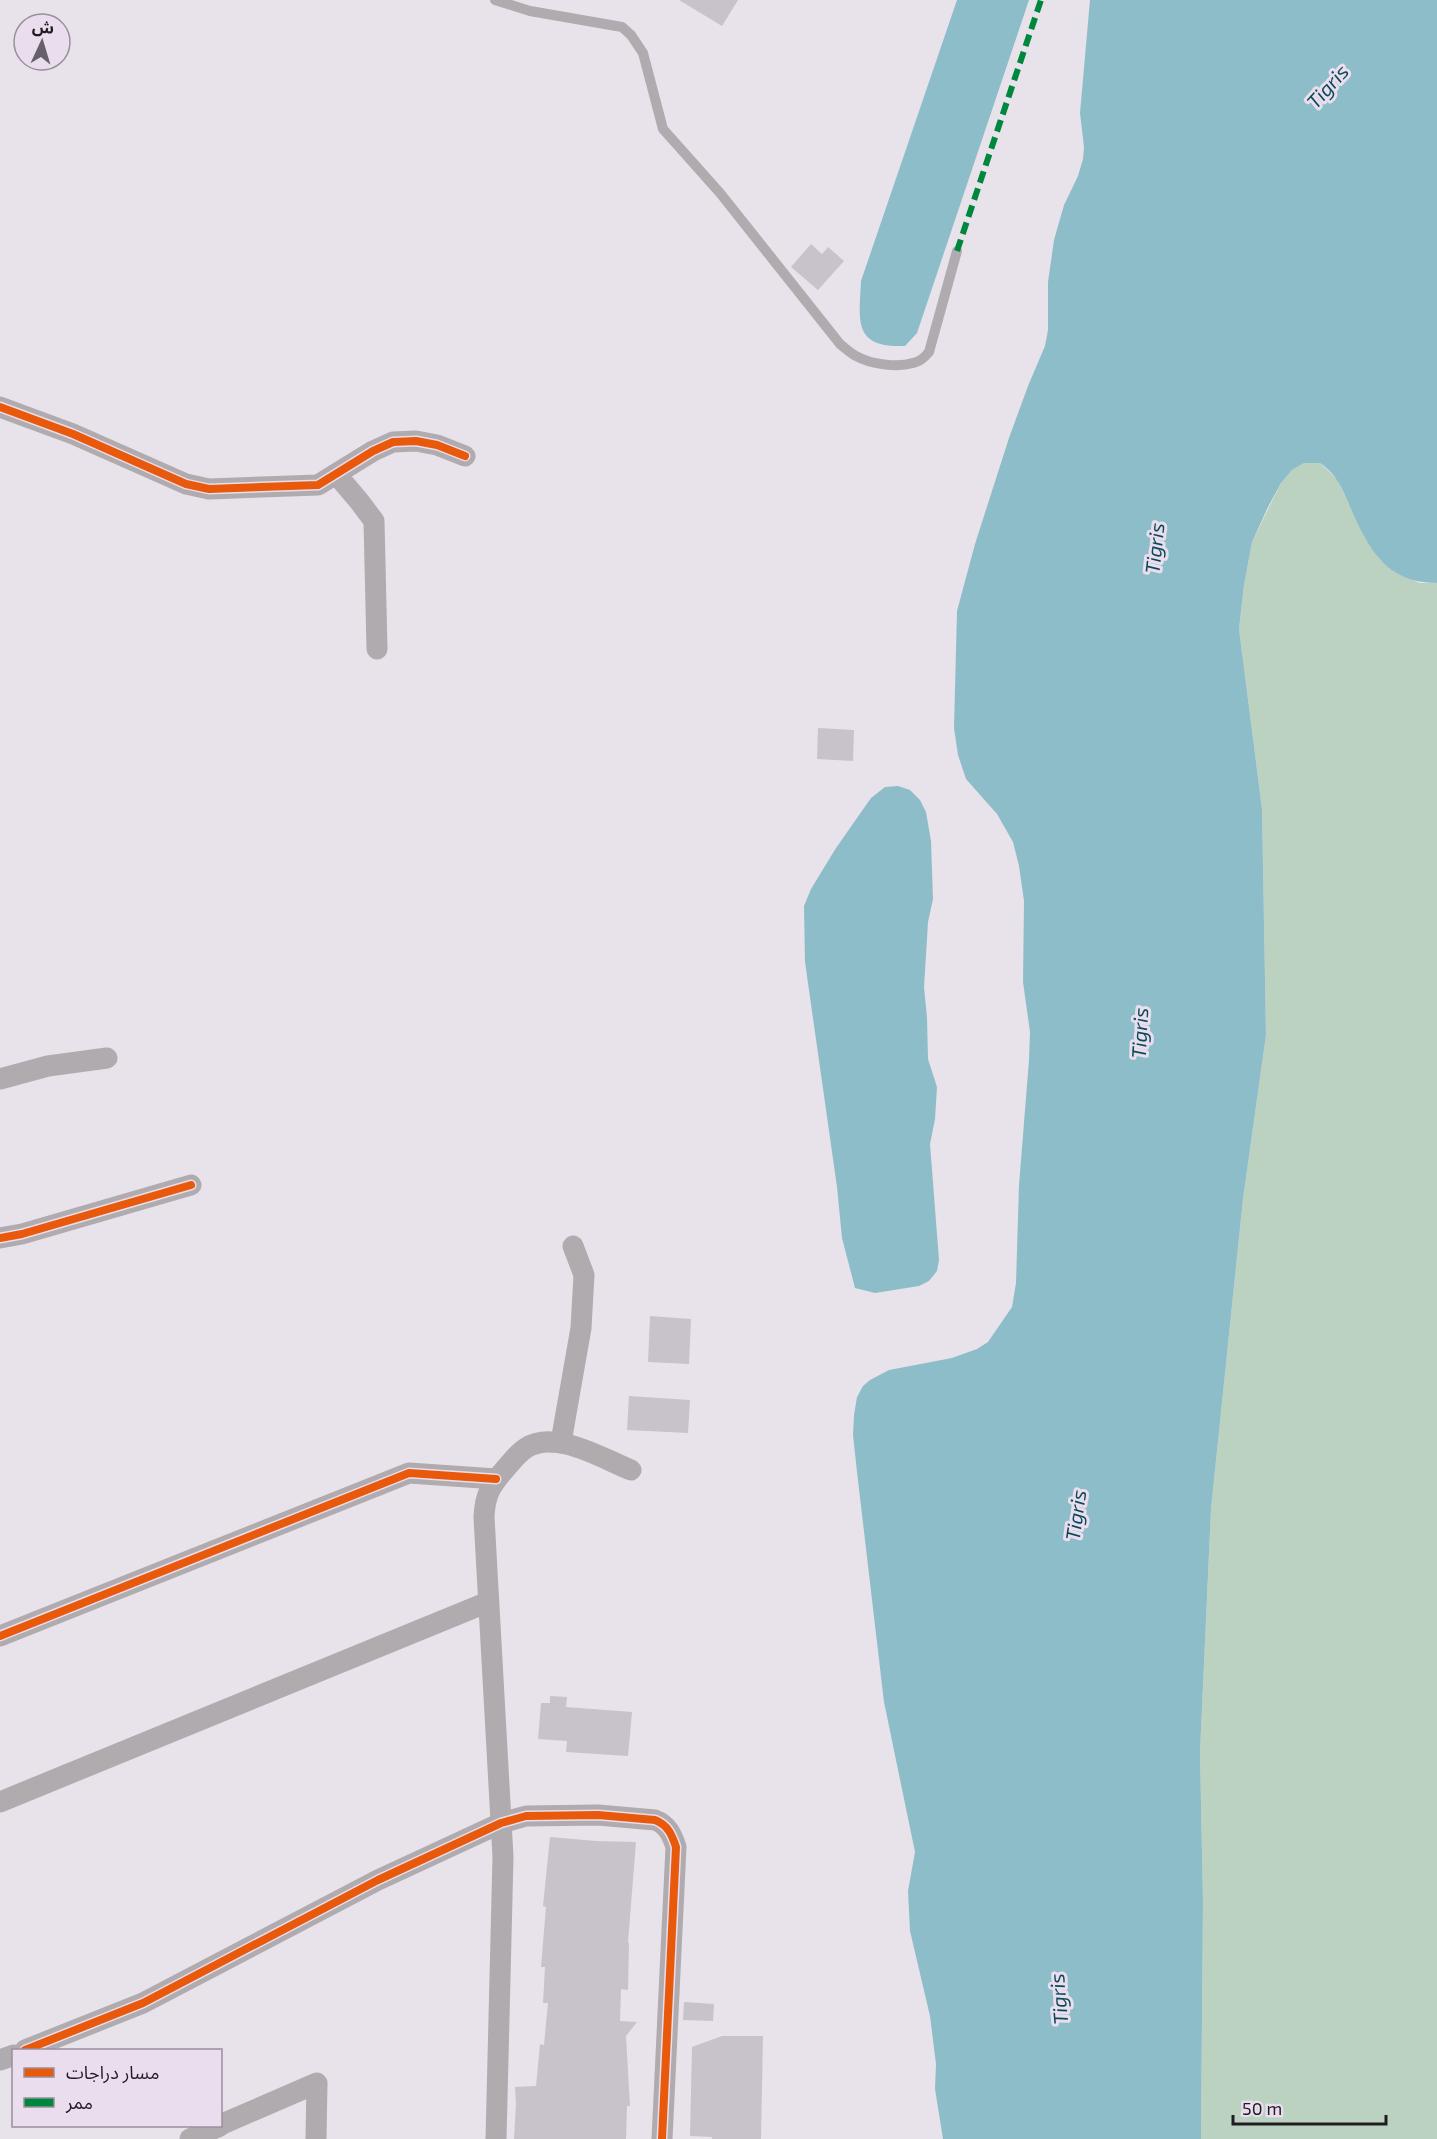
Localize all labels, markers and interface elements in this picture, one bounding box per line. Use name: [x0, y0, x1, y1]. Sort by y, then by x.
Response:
north arrow: [12, 12, 72, 72]
text: ش: [31, 16, 55, 38]
water label: Tigris: [1301, 59, 1353, 113]
water label: Tigris: [1139, 521, 1169, 575]
water label: Tigris: [1126, 1007, 1152, 1059]
water label: Tigris: [1060, 1488, 1090, 1542]
water label: Tigris: [1044, 1973, 1072, 2025]
legend: [12, 2049, 222, 2127]
text: مسار دراجات: [66, 2061, 159, 2084]
scale bar: [1233, 2088, 1386, 2126]
text: ممر: [65, 2091, 93, 2114]
text: 50 m: [1242, 2097, 1282, 2119]

